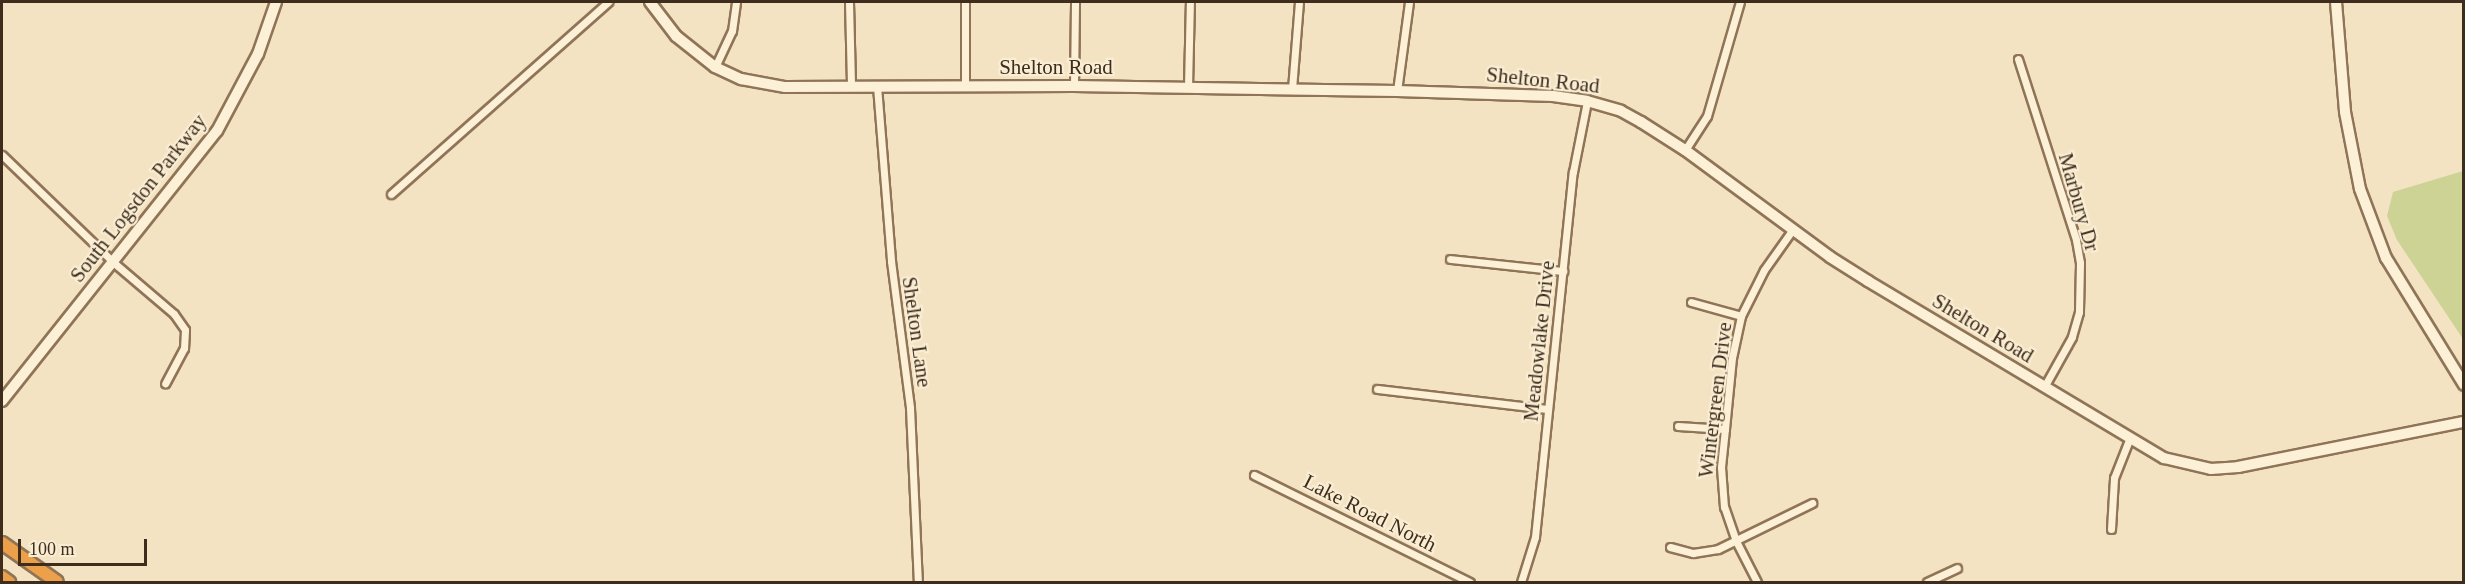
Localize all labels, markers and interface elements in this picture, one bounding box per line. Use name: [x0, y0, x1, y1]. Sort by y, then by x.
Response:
street label: Shelton Road: [999, 54, 1113, 80]
street label: Shelton Road: [1485, 62, 1601, 98]
street label: South Logsdon Parkway: [65, 109, 211, 287]
street label: Marbury Dr: [2053, 150, 2105, 254]
street label: Meadowlake Drive: [1518, 259, 1560, 423]
street label: Shelton Lane: [897, 275, 937, 389]
street label: Shelton Road: [1928, 288, 2038, 368]
street label: Wintergreen Drive: [1693, 321, 1737, 479]
street label: Lake Road North: [1299, 469, 1441, 557]
scale bar: [21, 527, 150, 565]
text: 100 m: [29, 539, 75, 559]

